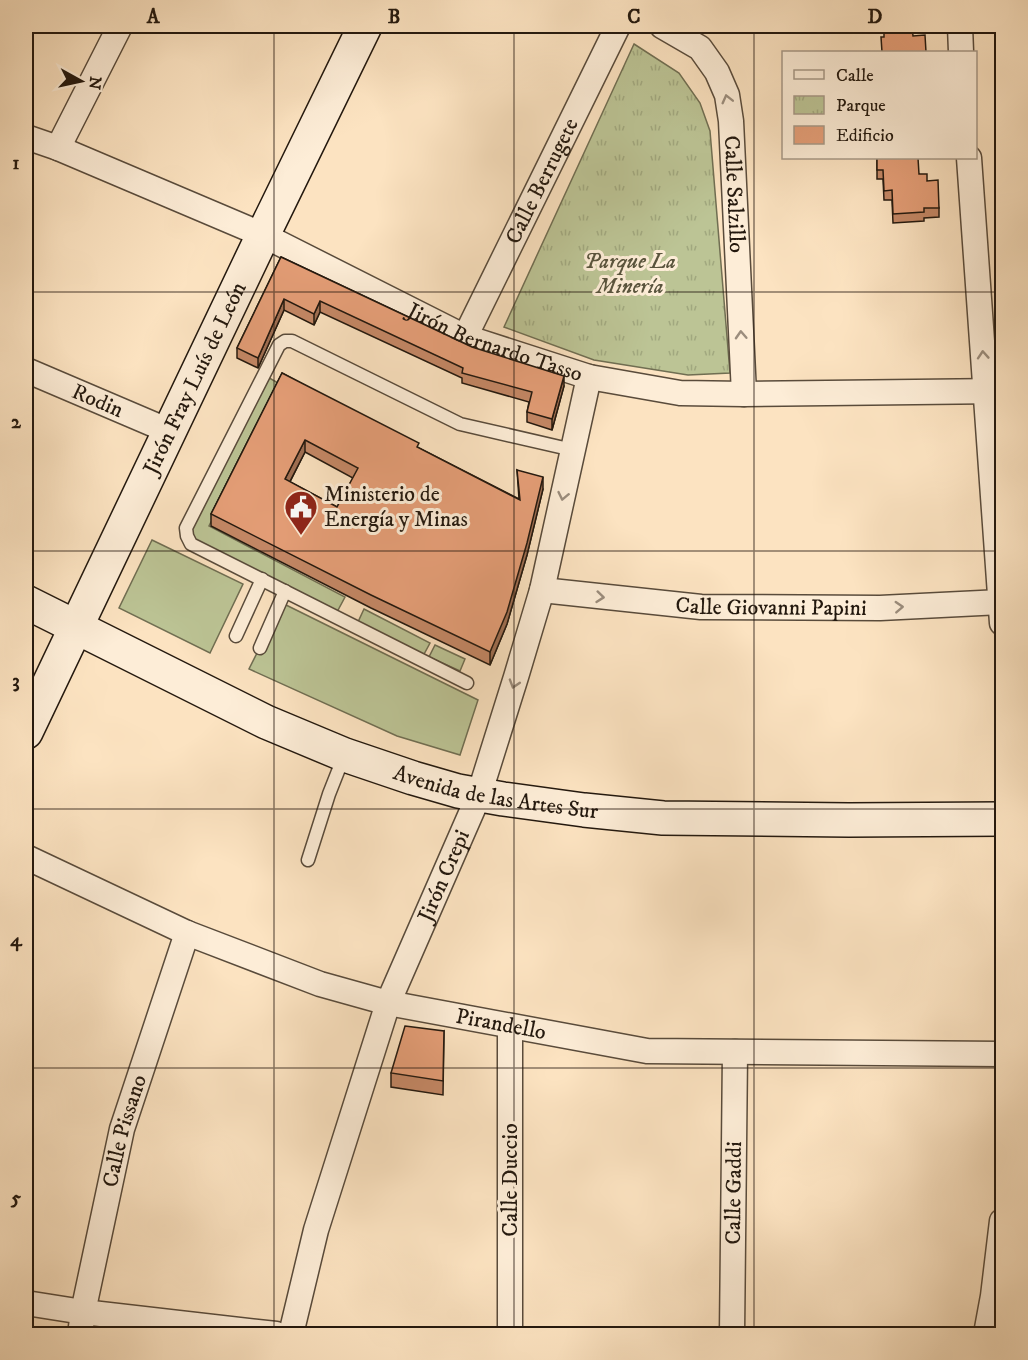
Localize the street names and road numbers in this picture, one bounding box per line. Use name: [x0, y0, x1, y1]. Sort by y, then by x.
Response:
street label: Calle Berrugete: [499, 113, 584, 248]
street label: Calle Salzillo: [718, 135, 751, 254]
street label: Jirón Fray Luís de León: [136, 277, 252, 481]
street label: Jirón Bernardo Tasso: [401, 296, 586, 388]
street label: Rodin: [68, 378, 128, 424]
street label: Calle Giovanni Papini: [674, 591, 867, 621]
street label: Avenida de las Artes Sur: [390, 759, 600, 825]
street label: Jirón Crepi: [411, 826, 476, 928]
street label: Pirandello: [454, 1002, 548, 1046]
street label: Calle Pissano: [96, 1071, 153, 1190]
street label: Calle Duccio: [497, 1123, 524, 1237]
street label: Calle Gaddi: [719, 1141, 748, 1245]

